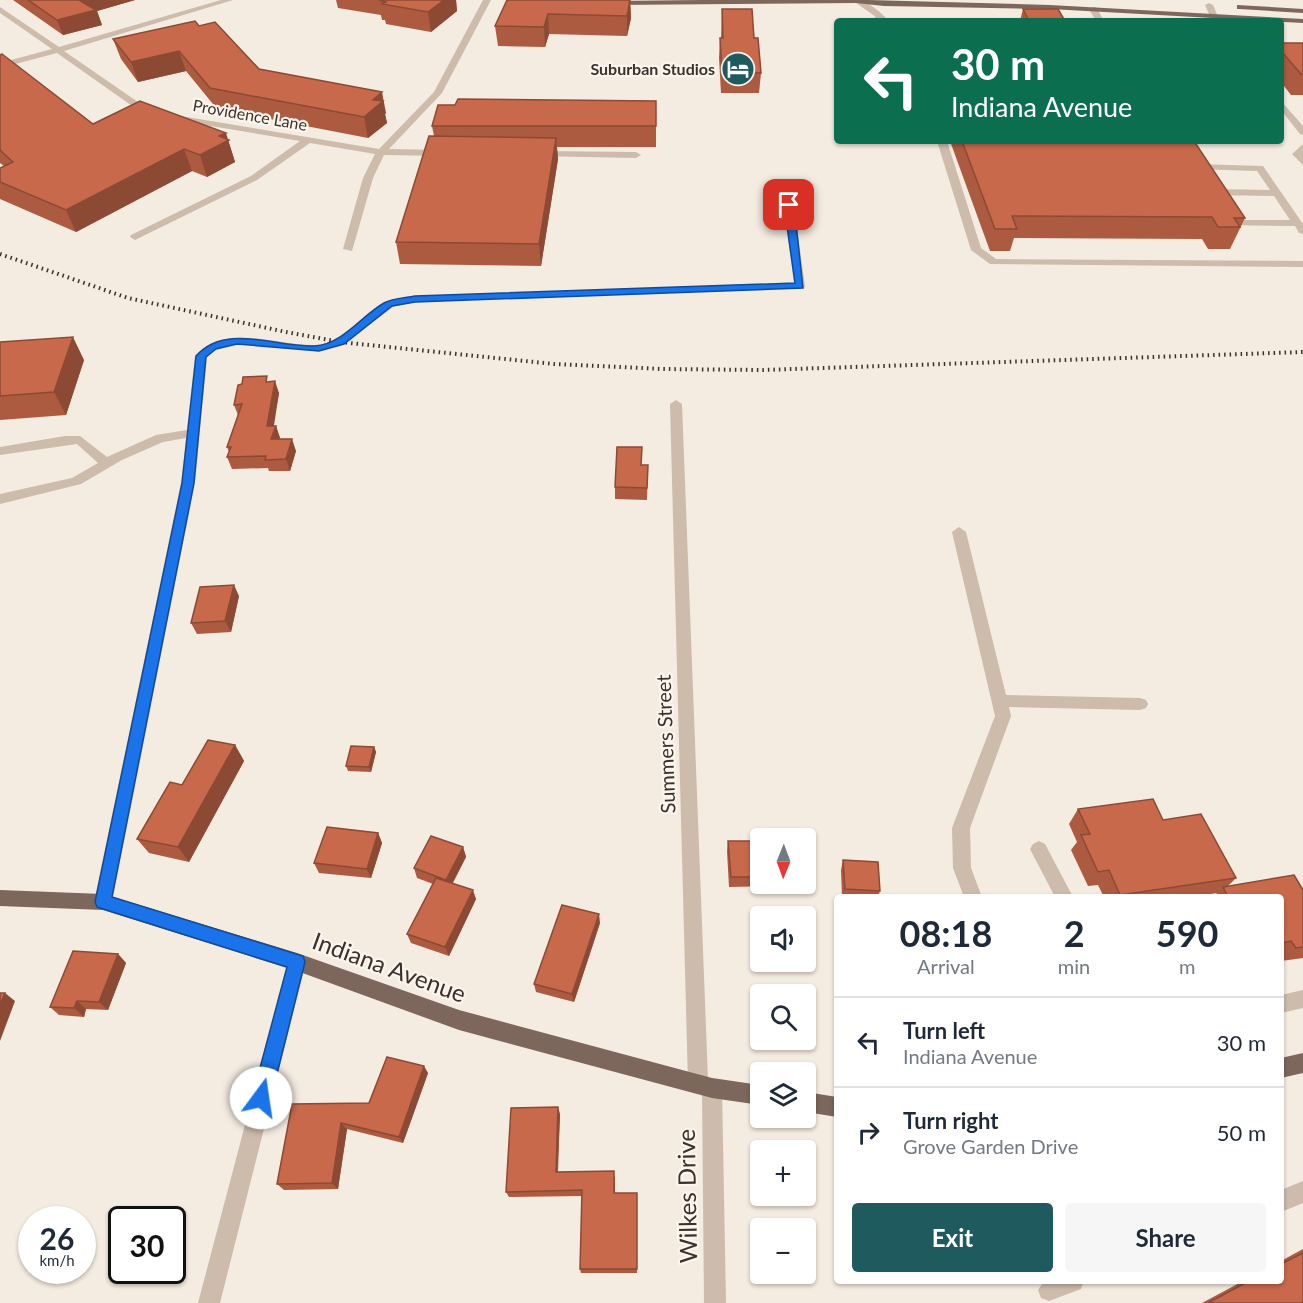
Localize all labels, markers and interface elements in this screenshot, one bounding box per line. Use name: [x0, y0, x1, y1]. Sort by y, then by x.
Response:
text: 30 m: [951, 39, 1045, 89]
icon: left: [852, 42, 930, 120]
hotel icon: Suburban Studios: [720, 51, 756, 87]
place label: Suburban Studios: [590, 59, 715, 78]
text: Indiana Avenue: [951, 90, 1132, 123]
street label: Providence Lane: [191, 95, 309, 134]
pin: [763, 179, 814, 230]
icon: arrive: [772, 188, 805, 221]
street label: Summers Street: [651, 674, 679, 814]
north arrow: [750, 828, 816, 894]
map controls: [750, 828, 816, 1284]
button: sound: [750, 906, 816, 972]
text: 08:18: [900, 911, 992, 955]
text: 2: [1064, 911, 1085, 955]
text: 590: [1156, 911, 1218, 955]
street label: Indiana Avenue: [309, 925, 470, 1008]
text: Arrival: [917, 954, 975, 978]
text: min: [1058, 954, 1090, 978]
text: m: [1179, 954, 1195, 978]
button: search: [750, 984, 816, 1050]
text: Turn left: [903, 1017, 985, 1044]
icon: left: [852, 1026, 885, 1059]
text: 30 m: [1217, 1029, 1266, 1056]
text: Indiana Avenue: [903, 1044, 1037, 1068]
button: layers: [750, 1062, 816, 1128]
position arrow: [229, 1066, 293, 1130]
text: Turn right: [903, 1107, 998, 1134]
icon: right: [852, 1116, 885, 1149]
text: 50 m: [1217, 1119, 1266, 1146]
street label: Wilkes Drive: [671, 1129, 702, 1263]
text: Grove Garden Drive: [903, 1134, 1078, 1158]
button: +: [750, 1140, 816, 1206]
button: Exit: [852, 1203, 1053, 1272]
button: Share: [1065, 1203, 1266, 1272]
speed limit sign: 30: [108, 1206, 186, 1284]
button: −: [750, 1218, 816, 1284]
text: 26: [40, 1220, 74, 1256]
text: km/h: [39, 1251, 75, 1269]

